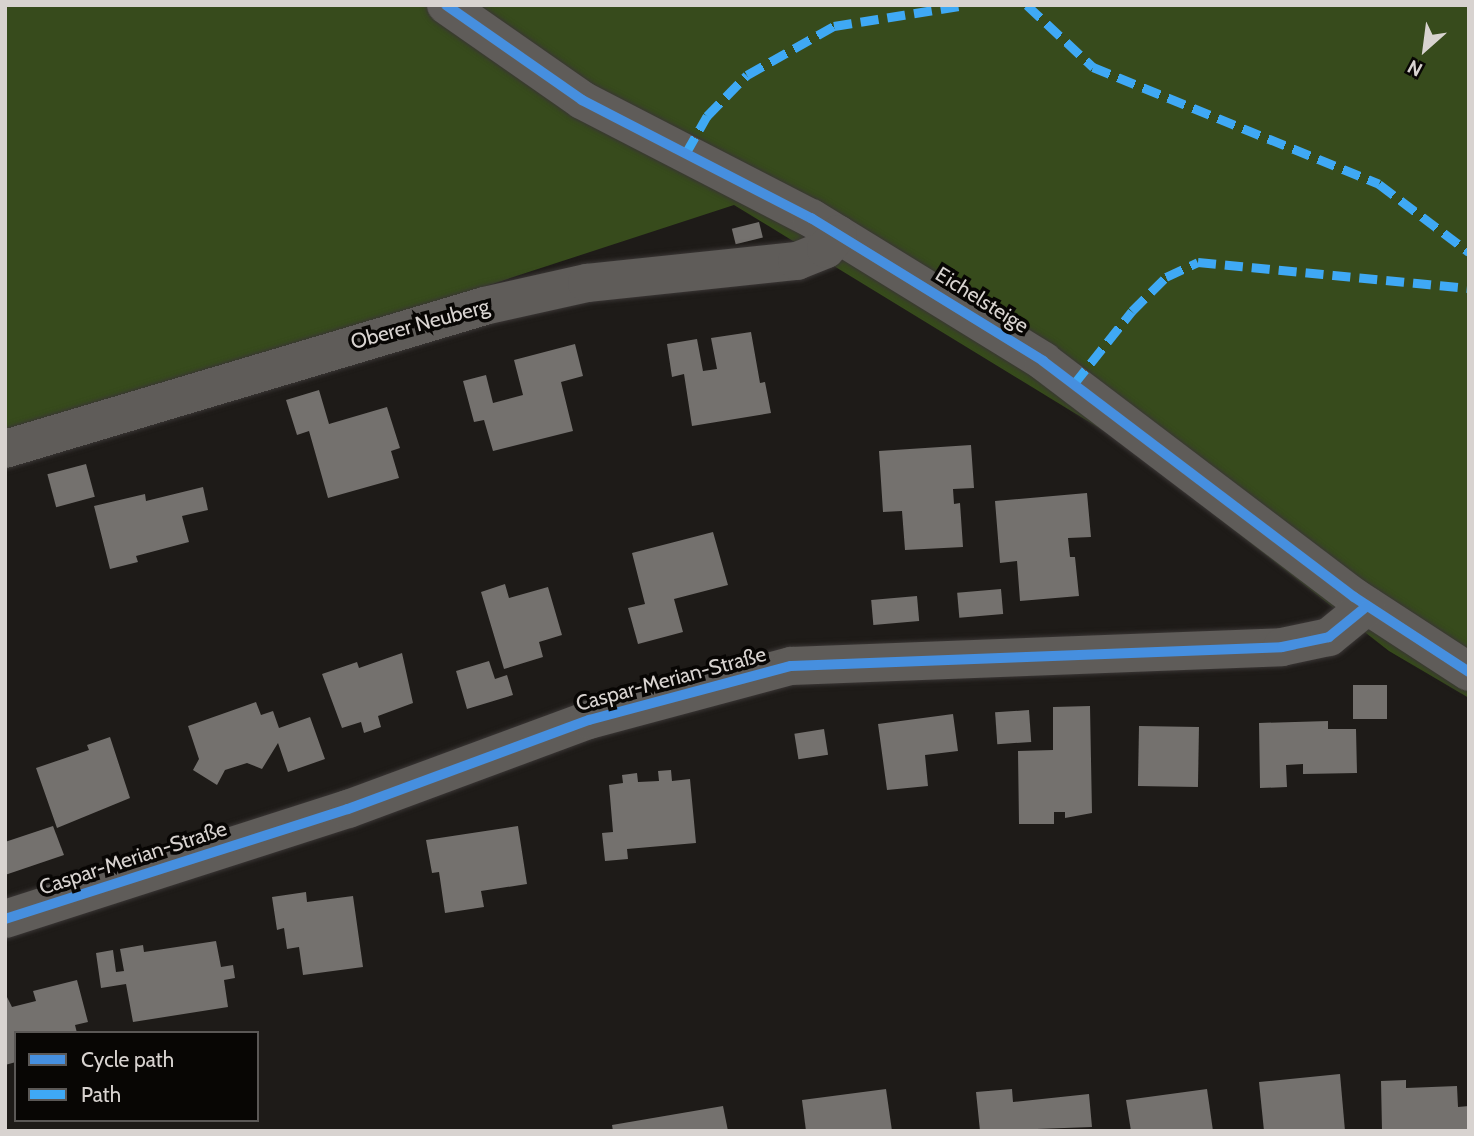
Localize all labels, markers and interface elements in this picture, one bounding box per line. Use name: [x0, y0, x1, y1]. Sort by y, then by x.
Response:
north arrow: [1390, 14, 1460, 84]
text: N: [1404, 55, 1426, 81]
street label: Eichelsteige: [931, 261, 1033, 339]
street label: Oberer Neuberg: [348, 293, 492, 355]
street label: Caspar-Merian-Straße: [573, 641, 769, 717]
street label: Caspar-Merian-Straße: [36, 816, 230, 900]
legend: [14, 1031, 259, 1122]
text: Cycle path: [81, 1047, 174, 1072]
text: Path: [81, 1082, 121, 1107]

